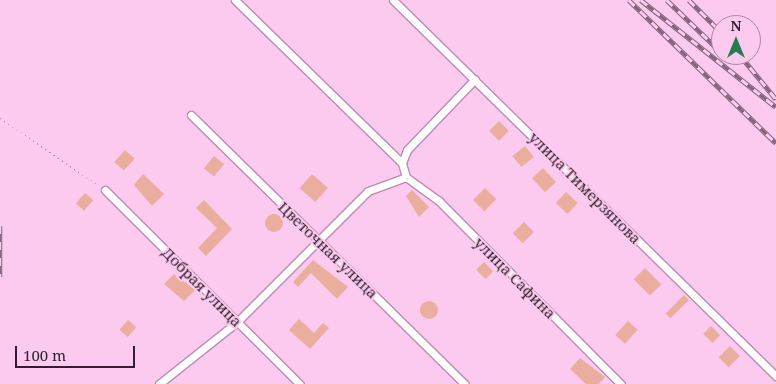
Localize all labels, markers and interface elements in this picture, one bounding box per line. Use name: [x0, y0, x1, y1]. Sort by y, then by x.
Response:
north arrow: [711, 15, 761, 65]
text: N: [730, 16, 742, 35]
street label: улица Тимерзянова: [525, 128, 645, 248]
street label: Цветочная улица: [274, 198, 382, 302]
street label: улица Сафина: [471, 234, 559, 322]
street label: Добрая улица: [158, 243, 246, 331]
scale bar: [18, 336, 138, 368]
text: 100 m: [23, 345, 66, 365]

